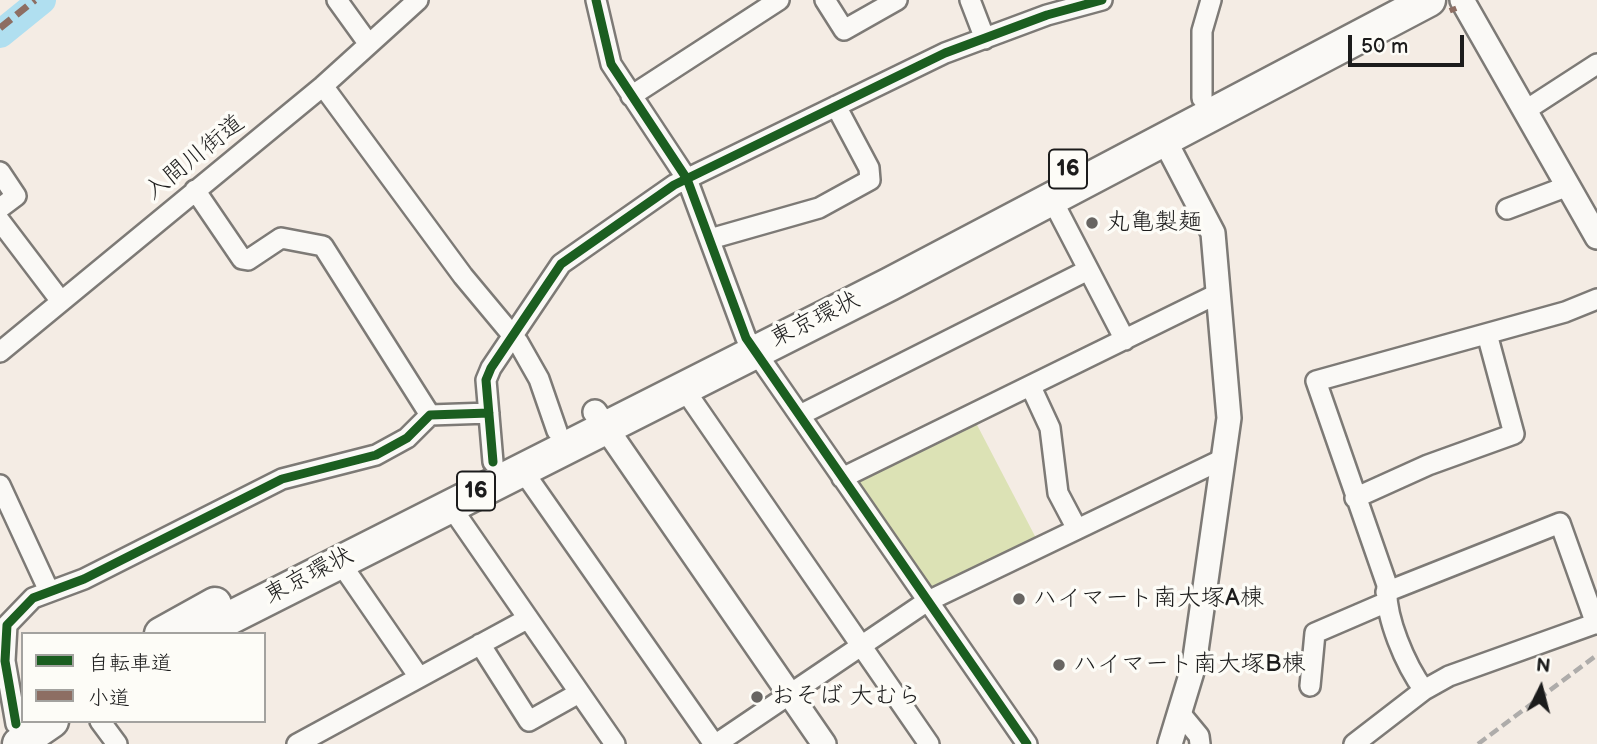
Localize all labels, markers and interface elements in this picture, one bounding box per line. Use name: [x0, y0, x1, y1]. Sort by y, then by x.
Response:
scale bar: [1352, 21, 1468, 65]
text: 50 m: [1361, 34, 1408, 59]
street label: 入間川街道: [139, 109, 251, 207]
road number: 16: [1049, 150, 1087, 188]
place label: 丸亀製麺: [1106, 209, 1202, 237]
marker: 丸亀製麺: [1084, 215, 1100, 231]
street label: 東京環状: [766, 286, 864, 354]
road number: 16: [457, 471, 495, 510]
street label: 東京環状: [260, 541, 358, 611]
place label: ハイマート南大塚A棟: [1033, 585, 1264, 613]
marker: ハイマート南大塚A棟: [1011, 591, 1027, 607]
legend: [21, 632, 266, 723]
text: 自転車道: [88, 651, 172, 676]
place label: ハイマート南大塚B棟: [1073, 651, 1305, 679]
north arrow: [1506, 653, 1576, 723]
text: N: [1535, 654, 1552, 679]
marker: ハイマート南大塚B棟: [1051, 657, 1067, 673]
place label: おそば 大むら: [771, 683, 921, 711]
text: 小道: [88, 686, 130, 711]
marker: おそば 大むら: [749, 689, 765, 705]

